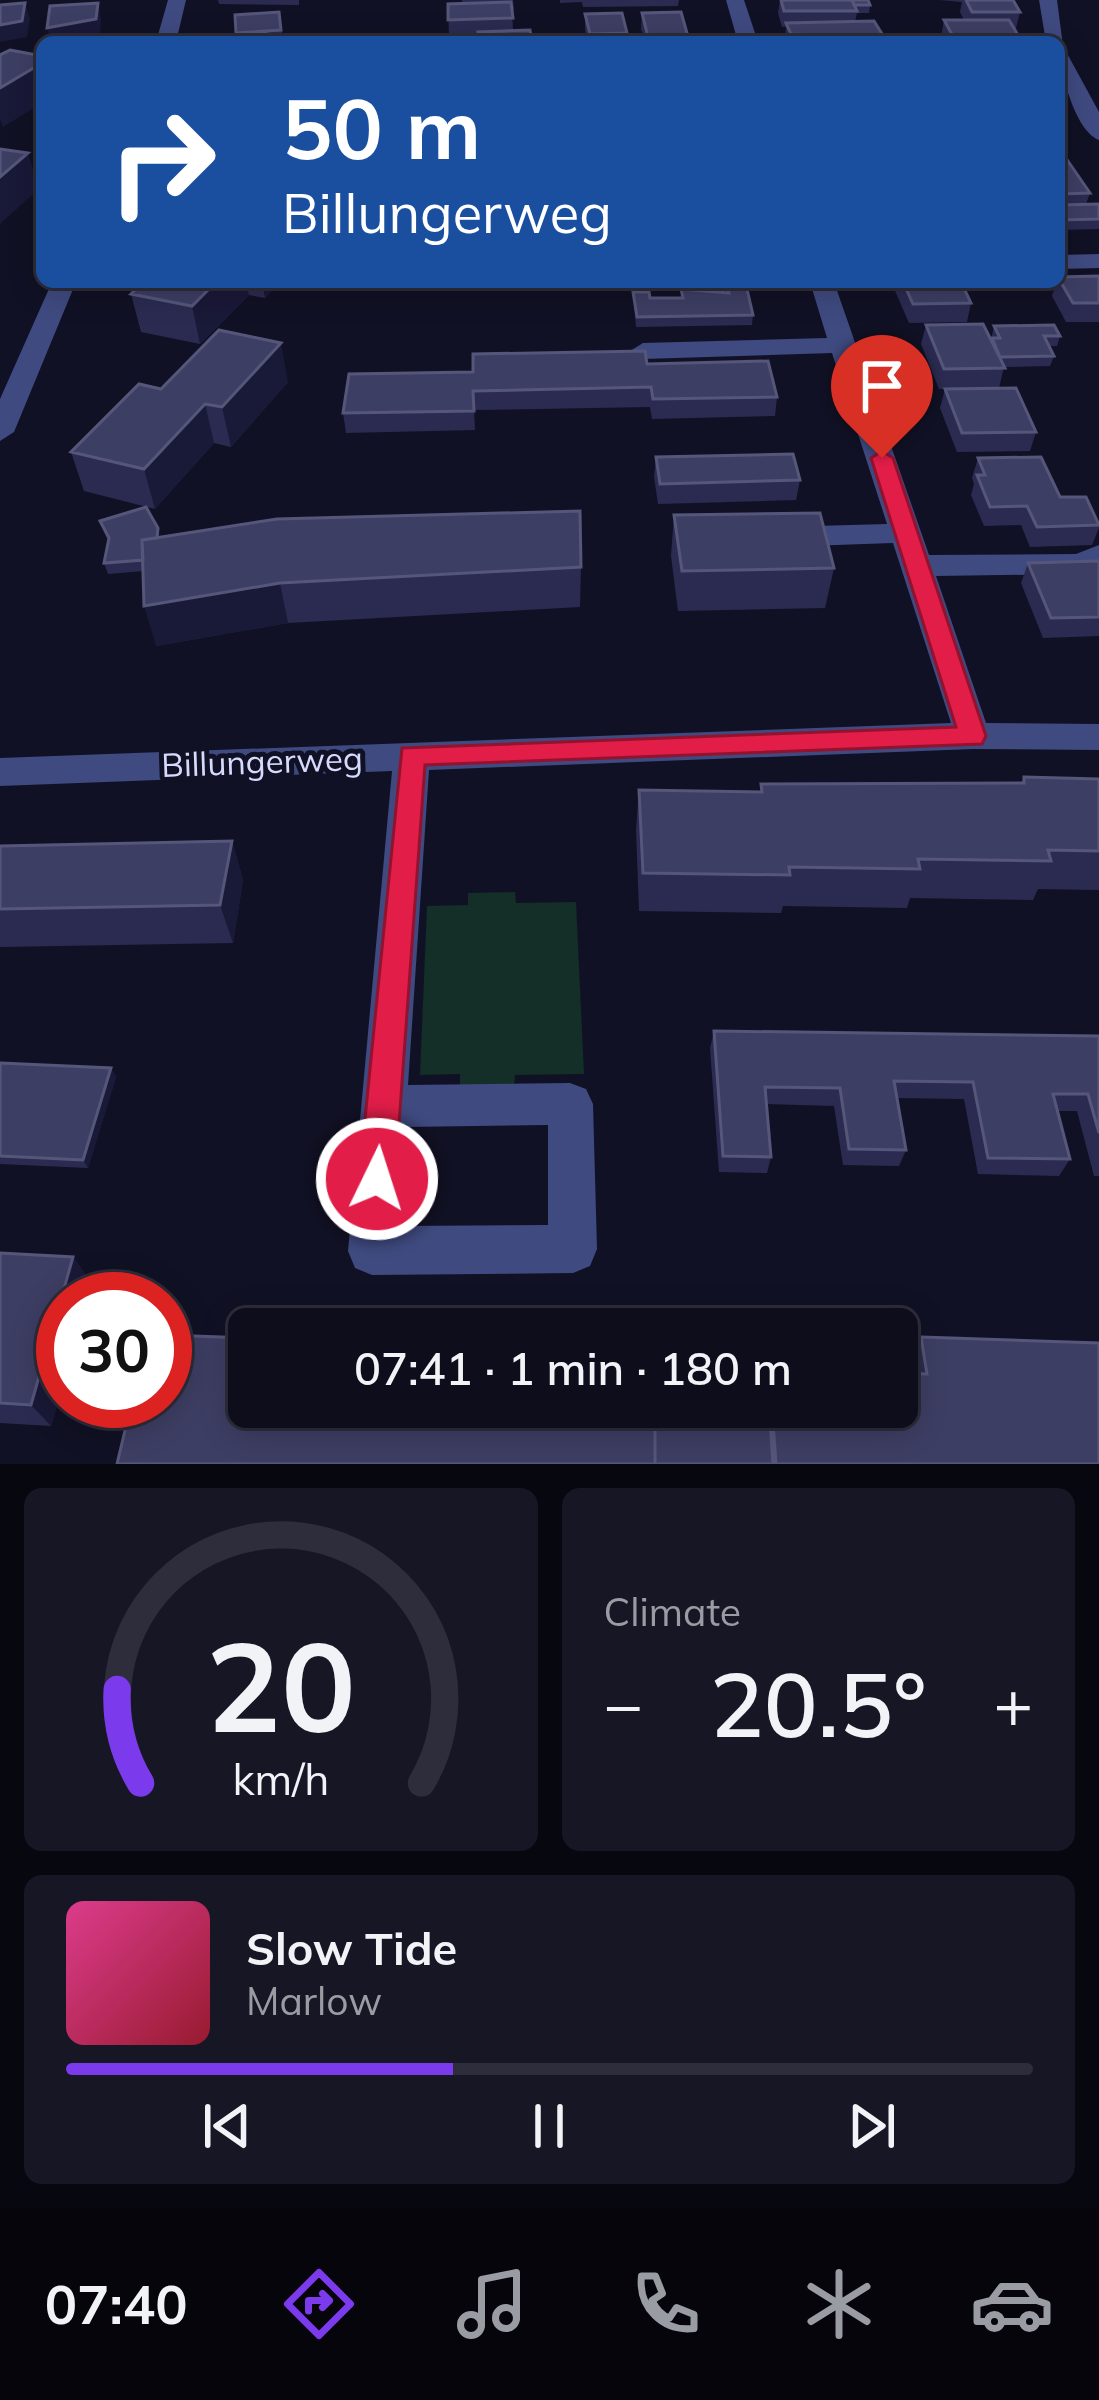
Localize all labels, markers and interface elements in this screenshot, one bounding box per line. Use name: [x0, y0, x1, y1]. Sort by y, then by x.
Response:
text: 50 m: [282, 75, 481, 180]
icon: right: [84, 84, 240, 240]
text: Billungerweg: [282, 179, 612, 247]
pin: [831, 335, 933, 458]
icon: arrive: [849, 353, 915, 419]
street label: Billungerweg: [161, 737, 363, 785]
position arrow: [314, 1116, 440, 1242]
speed limit sign: 30: [36, 1272, 192, 1428]
text: 07:41 · 1 min · 180 m: [354, 1340, 792, 1396]
text: Climate: [604, 1587, 741, 1636]
text: 20: [206, 1607, 356, 1763]
text: 20.5°: [710, 1647, 927, 1760]
text: −: [604, 1662, 643, 1745]
text: +: [993, 1662, 1033, 1745]
text: km/h: [232, 1751, 329, 1805]
text: Slow Tide: [246, 1920, 457, 1976]
text: Marlow: [246, 1976, 382, 2025]
icon: previous: [194, 2093, 260, 2159]
icon: pause: [516, 2093, 582, 2159]
icon: next: [839, 2093, 905, 2159]
icon: directions: [277, 2262, 361, 2346]
icon: music: [450, 2262, 534, 2346]
icon: phone: [624, 2262, 708, 2346]
icon: climate: [797, 2262, 881, 2346]
icon: car: [970, 2262, 1054, 2346]
text: 07:40: [45, 2270, 188, 2338]

